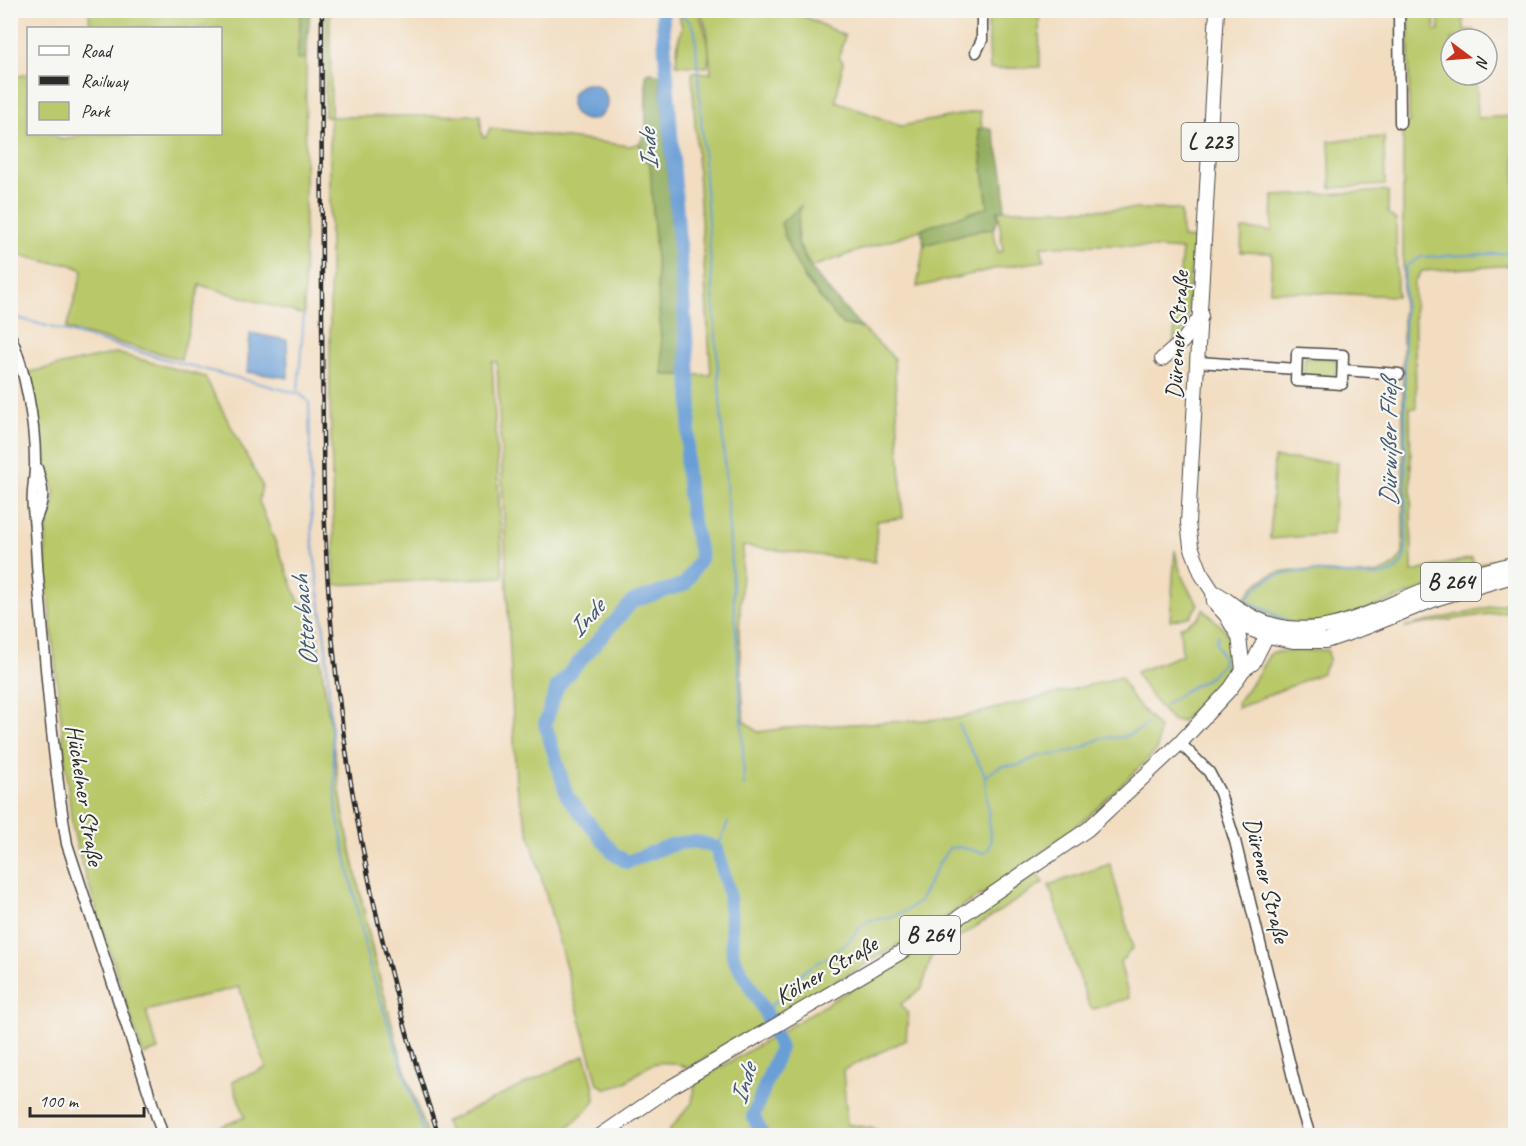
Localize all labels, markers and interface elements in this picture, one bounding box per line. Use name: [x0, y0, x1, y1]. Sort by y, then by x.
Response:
legend: [27, 27, 222, 135]
north arrow: [1439, 27, 1499, 87]
text: Road: [81, 40, 114, 62]
text: N: [1471, 53, 1493, 71]
text: Railway: [81, 70, 129, 92]
text: Park: [81, 100, 111, 122]
road number: L 223: [1182, 123, 1238, 161]
water label: Inde: [630, 124, 666, 171]
street label: Dürener Straße: [1159, 268, 1195, 400]
water label: Dürwißer Fließ: [1372, 372, 1405, 506]
road number: B 264: [1421, 563, 1481, 601]
water label: Otterbach: [283, 572, 325, 668]
water label: Inde: [560, 589, 615, 644]
street label: Hüchelner Straße: [59, 722, 111, 870]
street label: Dürener Straße: [1237, 814, 1298, 948]
road number: B 264: [900, 916, 960, 954]
street label: Kölner Straße: [769, 928, 884, 1011]
water label: Inde: [721, 1055, 766, 1108]
scale bar: [30, 1080, 144, 1118]
text: 100 m: [39, 1090, 80, 1112]

